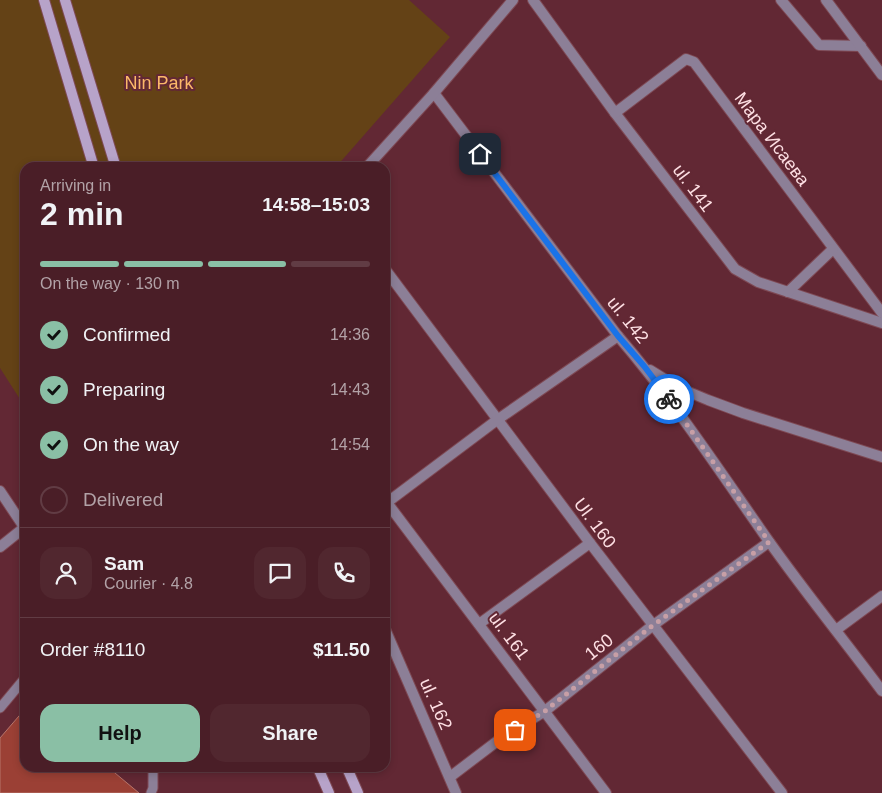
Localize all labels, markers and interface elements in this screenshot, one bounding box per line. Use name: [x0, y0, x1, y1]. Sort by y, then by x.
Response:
park label: Nin Park: [124, 73, 195, 93]
street label: Мара Исаева: [730, 88, 814, 190]
pin: [459, 133, 501, 175]
icon: home: [466, 140, 494, 168]
street label: ul. 141: [669, 160, 717, 216]
text: Arriving in: [40, 177, 111, 194]
text: 14:58–15:03: [262, 194, 370, 215]
text: 2 min: [40, 196, 124, 232]
text: On the way · 130 m: [40, 275, 180, 292]
street label: ul. 142: [603, 293, 653, 347]
icon: check: [40, 321, 68, 349]
text: Confirmed: [83, 324, 171, 345]
text: 14:36: [330, 326, 370, 343]
courier: [644, 374, 694, 424]
icon: check: [40, 376, 68, 404]
text: Preparing: [83, 379, 165, 400]
text: 14:43: [330, 381, 370, 398]
icon: bike: [655, 385, 683, 413]
icon: check: [40, 431, 68, 459]
text: On the way: [83, 434, 179, 455]
text: 14:54: [330, 436, 370, 453]
text: Delivered: [83, 489, 163, 510]
street label: Ul. 160: [570, 494, 620, 552]
button: person: [40, 547, 92, 599]
button: chat: [254, 547, 306, 599]
button: phone: [318, 547, 370, 599]
text: Sam: [104, 553, 144, 574]
text: Courier · 4.8: [104, 575, 193, 592]
street label: ul. 161: [485, 608, 533, 664]
street label: 160: [581, 630, 617, 664]
text: Order #8110: [40, 639, 145, 660]
text: $11.50: [313, 639, 370, 660]
street label: ul. 162: [416, 675, 456, 733]
button: Help: [40, 704, 200, 762]
button: Share: [210, 704, 370, 762]
pin: [494, 709, 536, 751]
icon: bag: [501, 716, 529, 744]

